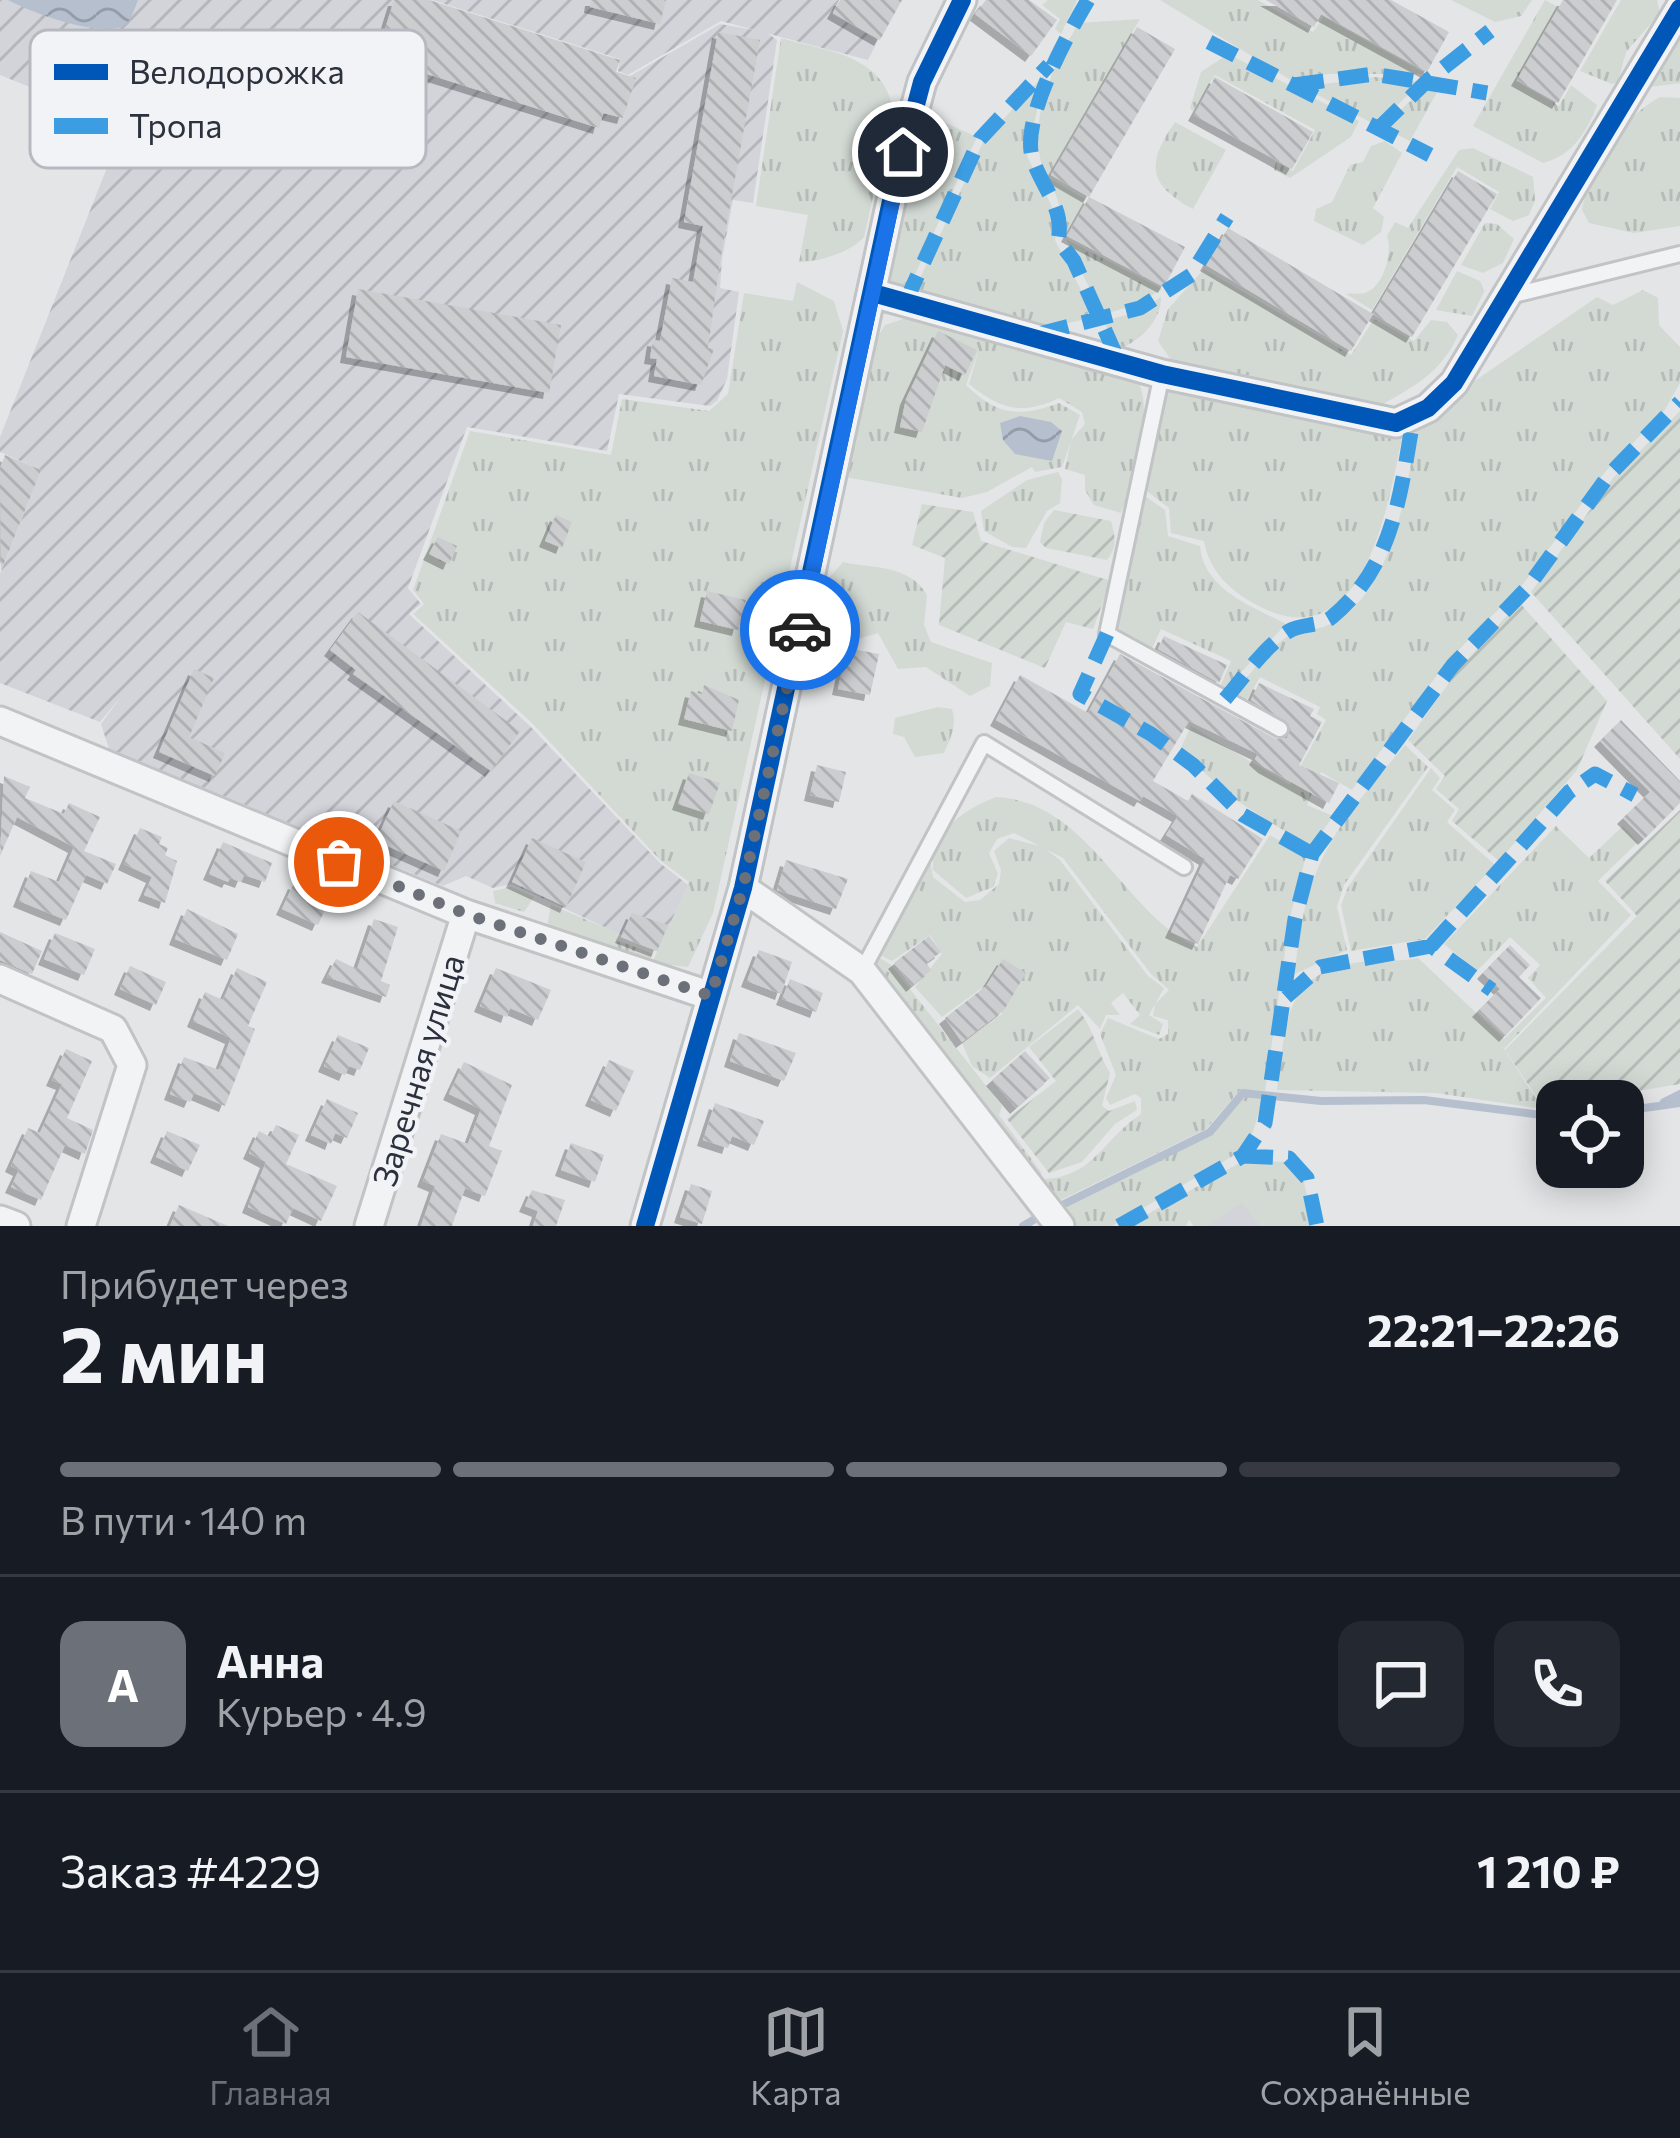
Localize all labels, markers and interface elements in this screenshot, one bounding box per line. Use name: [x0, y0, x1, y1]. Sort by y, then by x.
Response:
legend: [30, 30, 426, 168]
text: Велодорожка: [129, 50, 345, 91]
pin: [852, 101, 954, 203]
text: Тропа: [129, 104, 222, 145]
icon: home: [870, 119, 936, 185]
courier: [740, 570, 860, 690]
icon: car: [767, 597, 833, 663]
pin: [288, 811, 390, 913]
icon: bag: [306, 829, 372, 895]
street label: Заречная улица: [362, 949, 472, 1191]
map controls: [1536, 1080, 1644, 1188]
button: locate: [1536, 1080, 1644, 1188]
text: Прибудет через: [60, 1259, 349, 1307]
text: 22:21–22:26: [1367, 1301, 1620, 1356]
text: 2 мин: [60, 1304, 268, 1399]
text: В пути · 140 m: [60, 1495, 307, 1543]
button: chat: [1338, 1621, 1464, 1747]
button: phone: [1494, 1621, 1620, 1747]
text: Анна: [216, 1632, 324, 1687]
text: А: [107, 1656, 139, 1711]
text: Курьер · 4.9: [216, 1687, 427, 1735]
text: Заказ #4229: [60, 1842, 321, 1897]
text: 1 210 ₽: [1477, 1842, 1620, 1897]
tab: Главная: [209, 1999, 332, 2112]
tab: Карта: [750, 1999, 841, 2112]
tab: Сохранённые: [1260, 1999, 1471, 2112]

